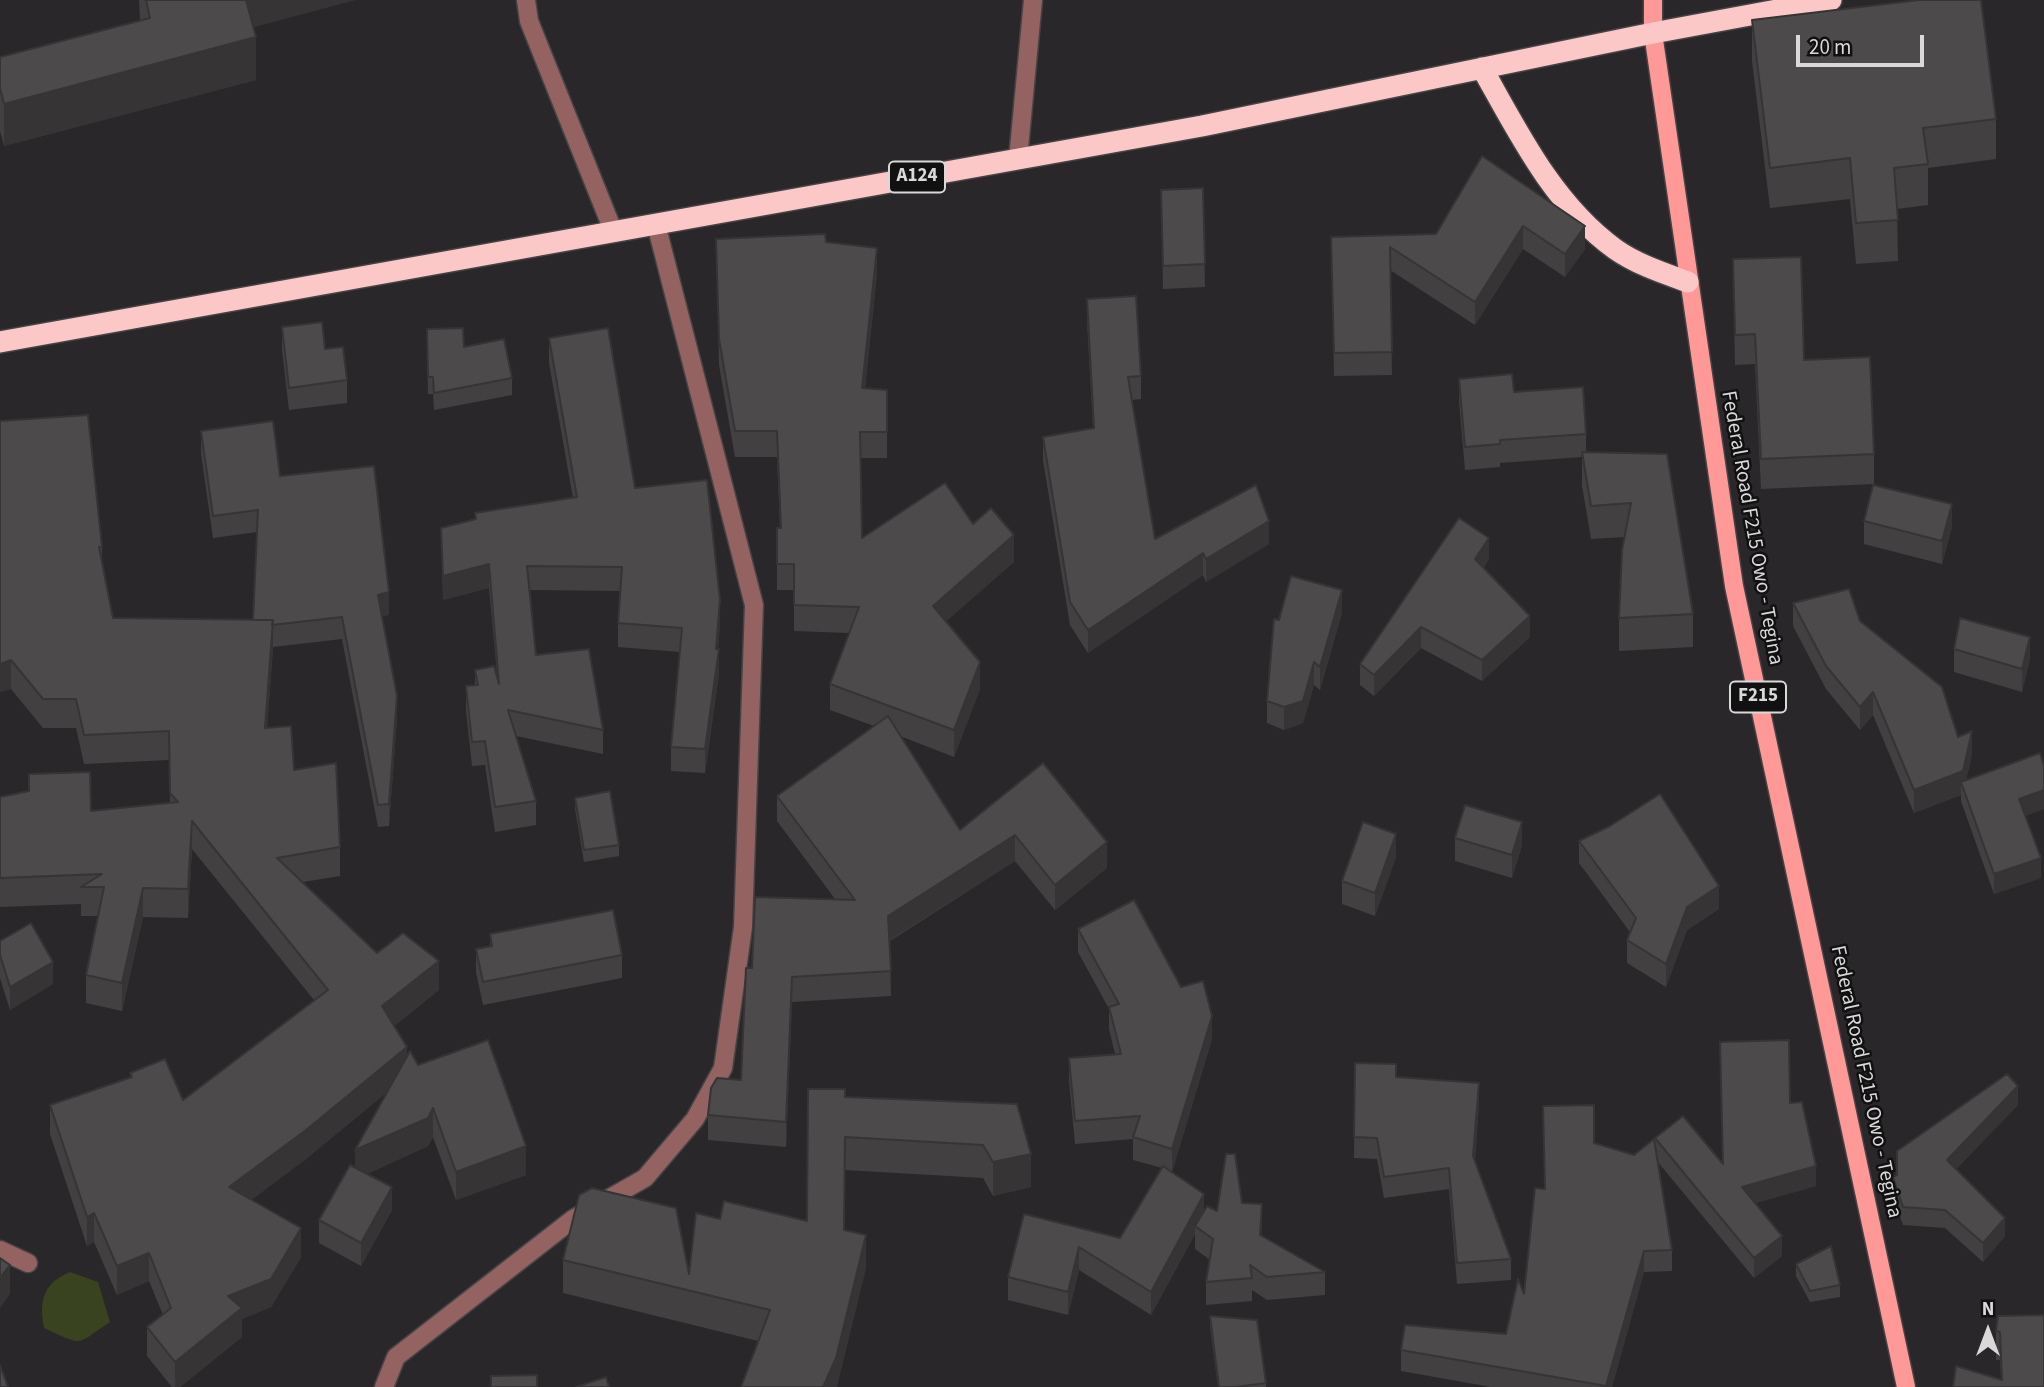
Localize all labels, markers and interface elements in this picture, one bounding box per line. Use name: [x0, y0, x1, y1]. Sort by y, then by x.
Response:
scale bar: [1799, 21, 1927, 65]
text: 20 m: [1809, 32, 1851, 62]
road number: A124: [889, 162, 945, 192]
street label: Federal Road F215 Owo - Tegina: [1714, 389, 1788, 667]
road number: F215: [1730, 682, 1786, 712]
street label: Federal Road F215 Owo - Tegina: [1824, 944, 1906, 1220]
north arrow: [1953, 1296, 2023, 1366]
text: N: [1982, 1296, 1994, 1323]

